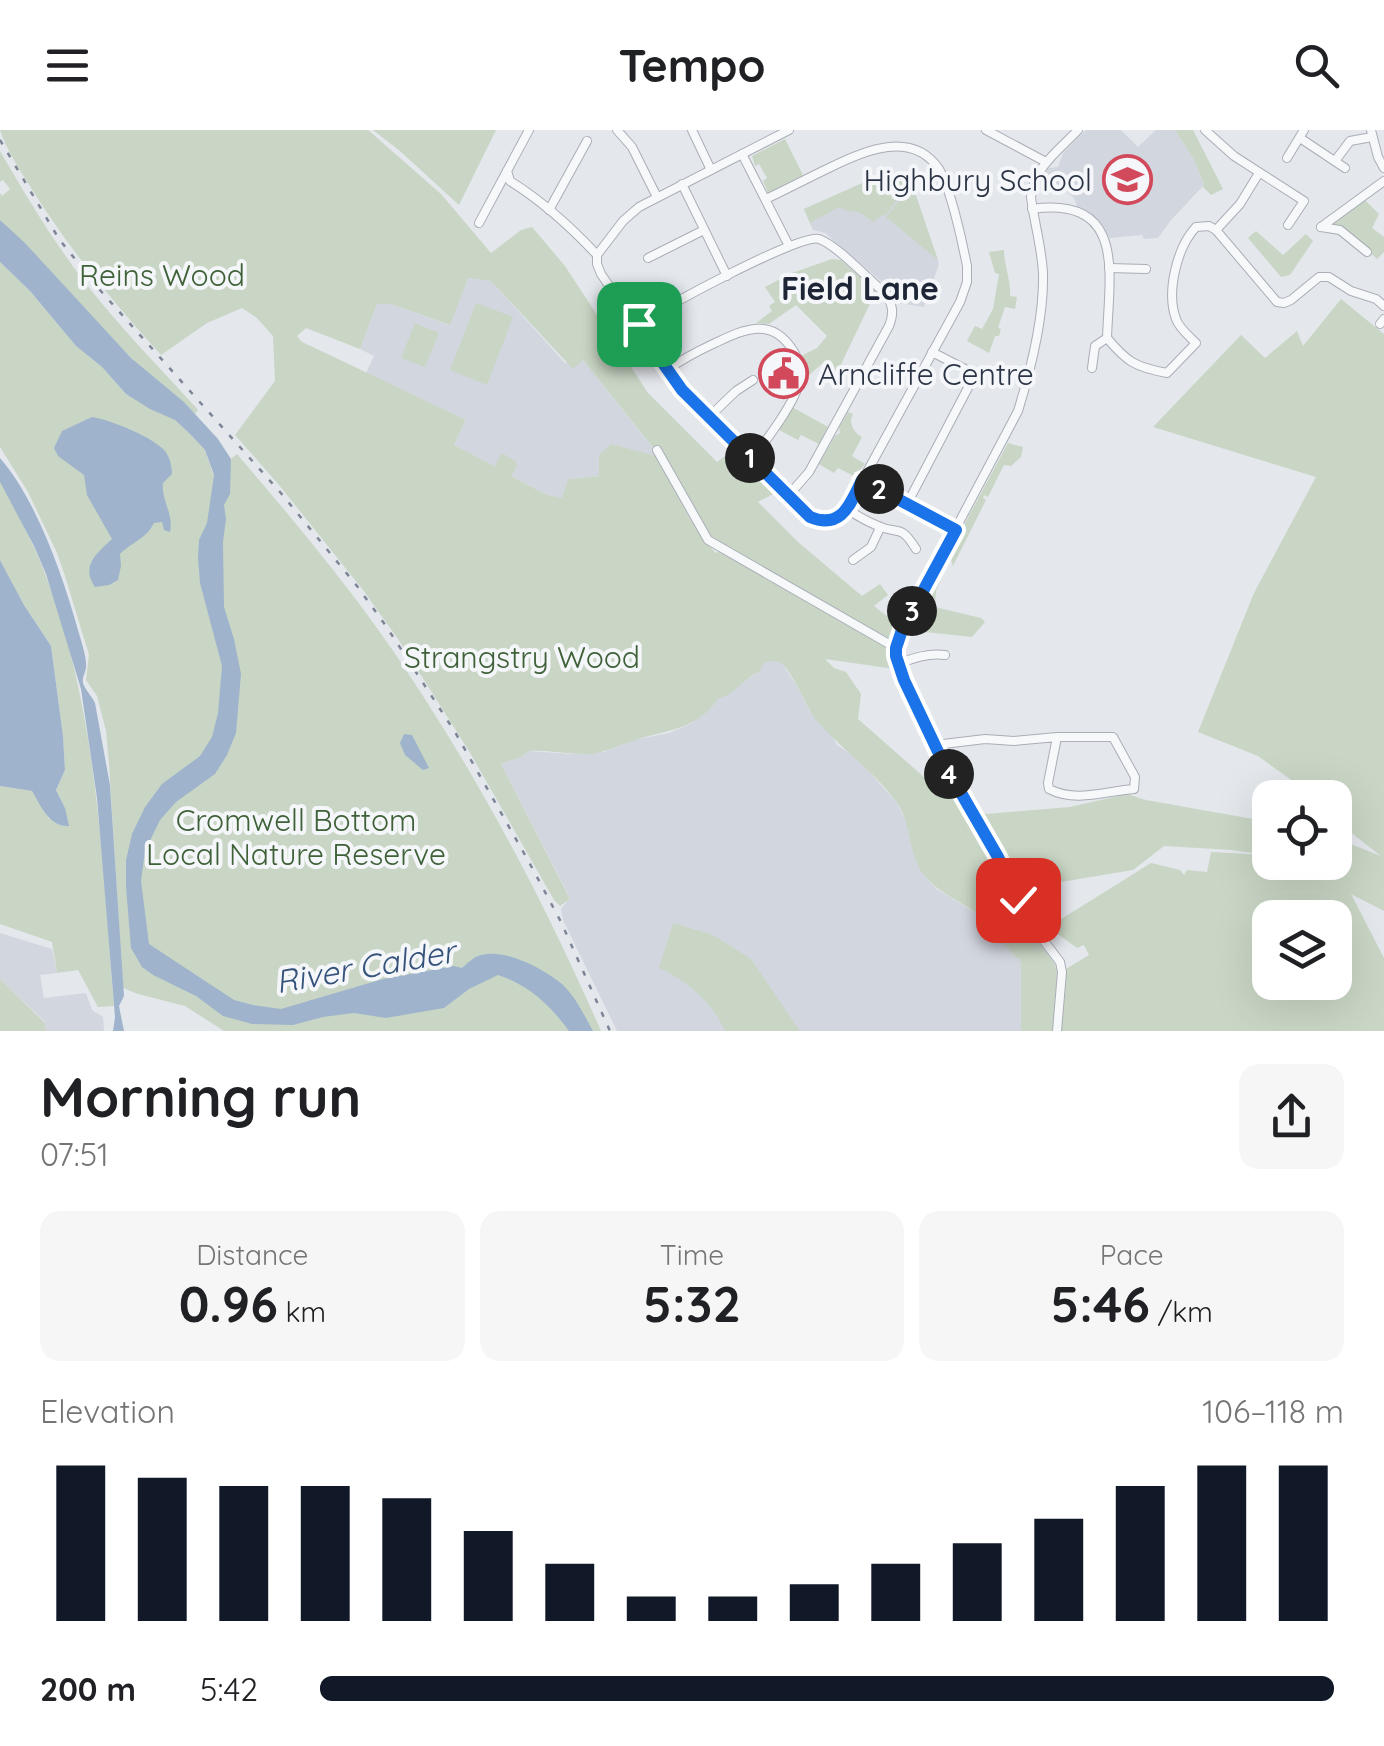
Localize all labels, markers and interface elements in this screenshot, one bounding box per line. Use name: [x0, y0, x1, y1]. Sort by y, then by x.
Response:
text: Tempo: [618, 37, 766, 93]
icon: menu: [40, 38, 95, 93]
icon: search: [1289, 38, 1344, 93]
school or university icon: Highbury School: [1101, 154, 1153, 206]
place label: Highbury School: [864, 161, 1092, 199]
park label: Reins Wood: [79, 256, 245, 294]
district label: Field Lane: [781, 268, 939, 308]
pin: [597, 282, 682, 367]
icon: arrive: [612, 297, 667, 352]
public building icon: Arncliffe Centre: [757, 348, 809, 400]
place label: Arncliffe Centre: [818, 355, 1034, 393]
pin: 1: [725, 433, 775, 483]
text: 1: [745, 440, 755, 475]
pin: 2: [854, 464, 904, 514]
text: 2: [871, 471, 887, 506]
pin: 3: [887, 586, 937, 636]
text: 3: [904, 593, 920, 628]
park label: Strangstry Wood: [404, 638, 640, 676]
pin: 4: [924, 749, 974, 799]
text: 4: [941, 756, 957, 791]
map controls: [1252, 780, 1352, 1000]
button: locate: [1252, 780, 1352, 880]
park label: Cromwell Bottom Local Nature Reserve: [146, 801, 446, 873]
pin: [976, 858, 1061, 943]
icon: check: [991, 873, 1046, 928]
button: layers: [1252, 900, 1352, 1000]
water label: River Calder: [272, 930, 461, 1001]
text: Morning run: [40, 1062, 361, 1131]
button: share: [1239, 1064, 1344, 1169]
text: 07:51: [40, 1134, 109, 1174]
text: Distance: [196, 1237, 308, 1272]
text: Time: [660, 1237, 724, 1272]
text: Pace: [1100, 1237, 1164, 1272]
text: 0.96: [179, 1272, 278, 1335]
text: 5:32: [643, 1272, 741, 1335]
text: 5:46: [1051, 1272, 1150, 1335]
text: km: [278, 1294, 326, 1329]
text: /km: [1150, 1294, 1213, 1329]
text: Elevation: [40, 1391, 175, 1431]
text: 106–118 m: [1202, 1391, 1344, 1431]
text: 200 m: [40, 1669, 136, 1709]
text: 5:42: [200, 1669, 258, 1709]

